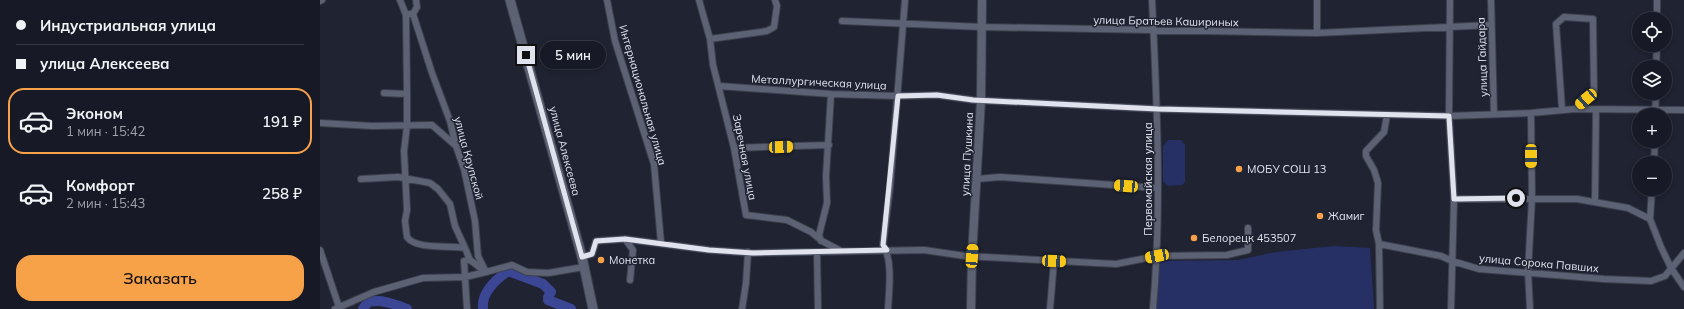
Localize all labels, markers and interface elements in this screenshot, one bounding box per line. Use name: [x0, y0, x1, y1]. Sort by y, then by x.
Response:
map controls: [1632, 12, 1672, 196]
button: locate: [1632, 12, 1672, 52]
street label: улица Братьев Кашириных: [1093, 13, 1239, 29]
text: Индустриальная улица: [40, 16, 216, 35]
street label: улица Гайдара: [1474, 17, 1490, 97]
street label: Интернациональная улица: [616, 23, 670, 167]
callout: 5 мин: [540, 41, 606, 69]
route end: [517, 46, 535, 64]
text: 5 мин: [555, 47, 591, 63]
text: улица Алексеева: [40, 54, 170, 73]
button: layers: [1632, 60, 1672, 100]
street label: Металлургическая улица: [751, 71, 887, 93]
car: [1573, 87, 1599, 111]
icon: car: [18, 103, 54, 139]
text: Эконом: [66, 104, 123, 123]
street label: улица Алексеева: [546, 105, 584, 197]
button: +: [1632, 108, 1672, 148]
text: 191 ₽: [262, 112, 302, 131]
street label: улица Пушкина: [958, 112, 976, 196]
street label: Заречная улица: [730, 113, 760, 201]
street label: улица Крупской: [451, 115, 487, 201]
street label: Первомайская улица: [1141, 122, 1155, 236]
text: 1 мин · 15:42: [66, 123, 145, 139]
car: [769, 141, 793, 153]
car: [1525, 144, 1537, 168]
button: −: [1632, 156, 1672, 196]
place label: МОБУ СОШ 13: [1247, 162, 1326, 176]
marker: МОБУ СОШ 13: [1234, 164, 1244, 174]
icon: car: [18, 175, 54, 211]
text: Комфорт: [66, 176, 135, 195]
car: [1114, 179, 1138, 193]
text: 258 ₽: [262, 184, 302, 203]
route start: [1507, 189, 1525, 207]
text: 2 мин · 15:43: [66, 195, 145, 211]
place label: Жамиг: [1328, 209, 1365, 223]
marker: Жамиг: [1315, 211, 1325, 221]
place label: Белорецк 453507: [1202, 231, 1296, 245]
marker: Белорецк 453507: [1189, 233, 1199, 243]
car: [965, 244, 979, 268]
car: [1144, 248, 1170, 264]
street label: улица Сорока Павших: [1479, 251, 1599, 275]
place label: Монетка: [609, 253, 655, 267]
car: [1042, 254, 1066, 268]
button: Заказать: [16, 255, 304, 301]
marker: Монетка: [596, 255, 606, 265]

